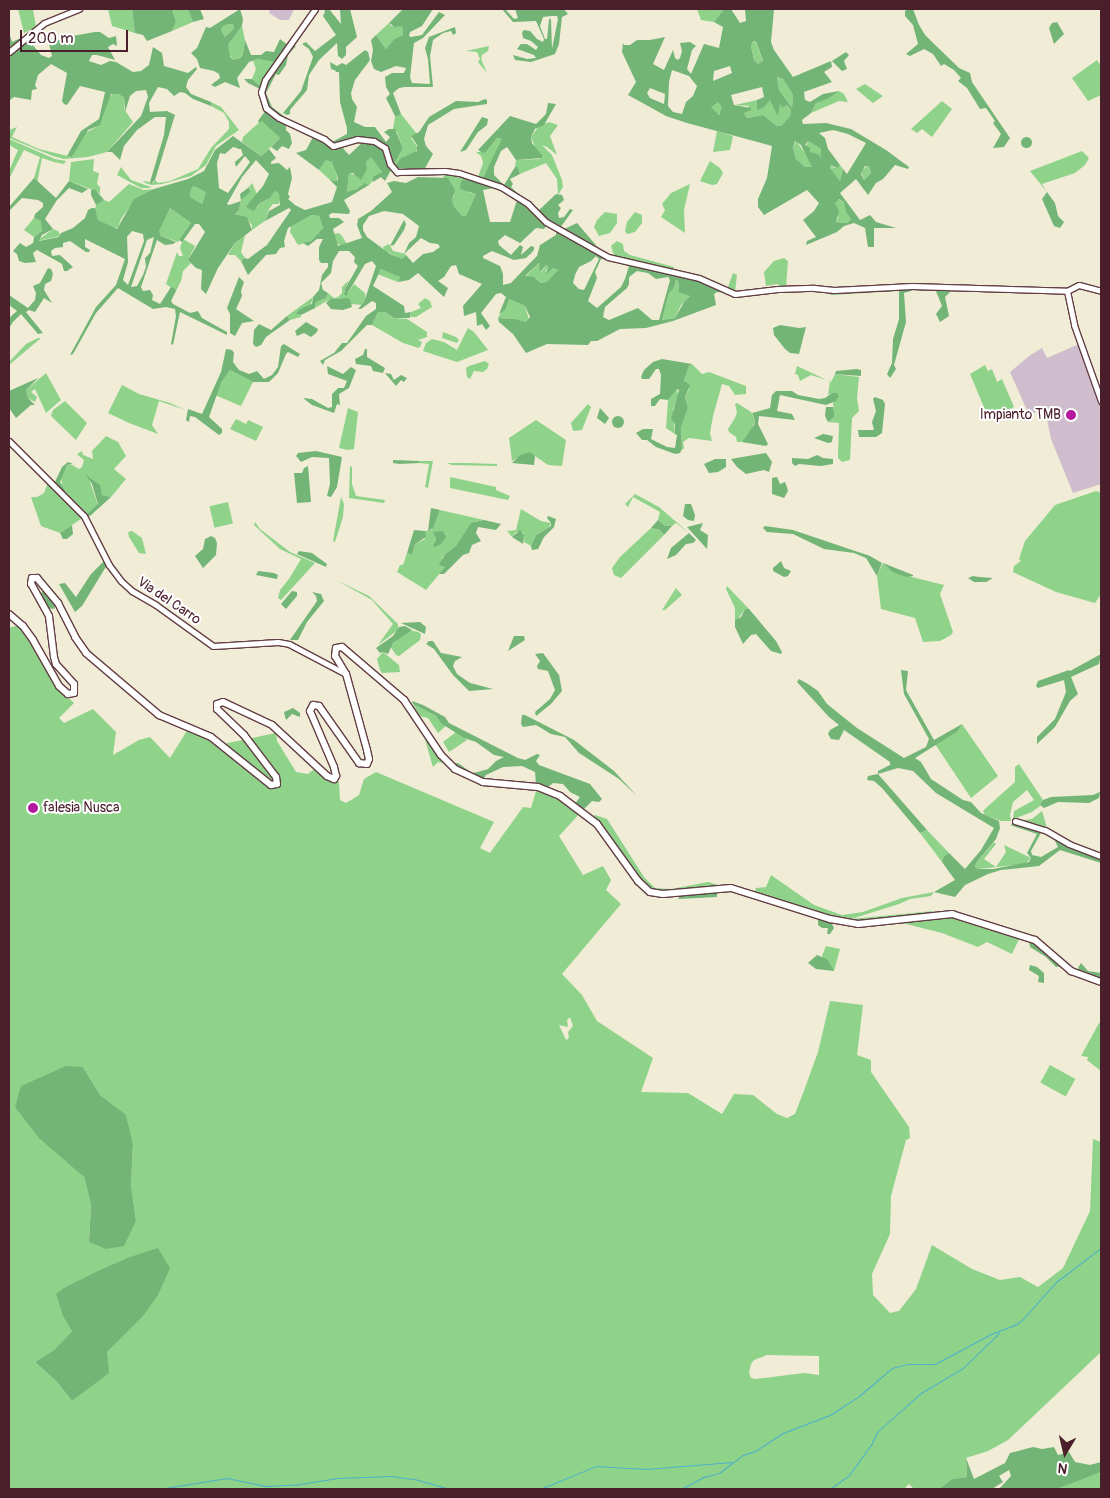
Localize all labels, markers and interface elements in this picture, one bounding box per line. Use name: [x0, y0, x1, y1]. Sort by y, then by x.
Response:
scale bar: [22, 20, 130, 52]
text: 200 m: [28, 29, 73, 48]
place label: Impianto TMB: [980, 407, 1061, 423]
marker: Impianto TMB: [1065, 409, 1077, 421]
street label: Via del Carro: [134, 574, 204, 628]
place label: falesia Nusca: [43, 800, 120, 816]
marker: falesia Nusca: [27, 802, 39, 814]
north arrow: [1040, 1428, 1090, 1478]
text: N: [1057, 1459, 1069, 1477]

